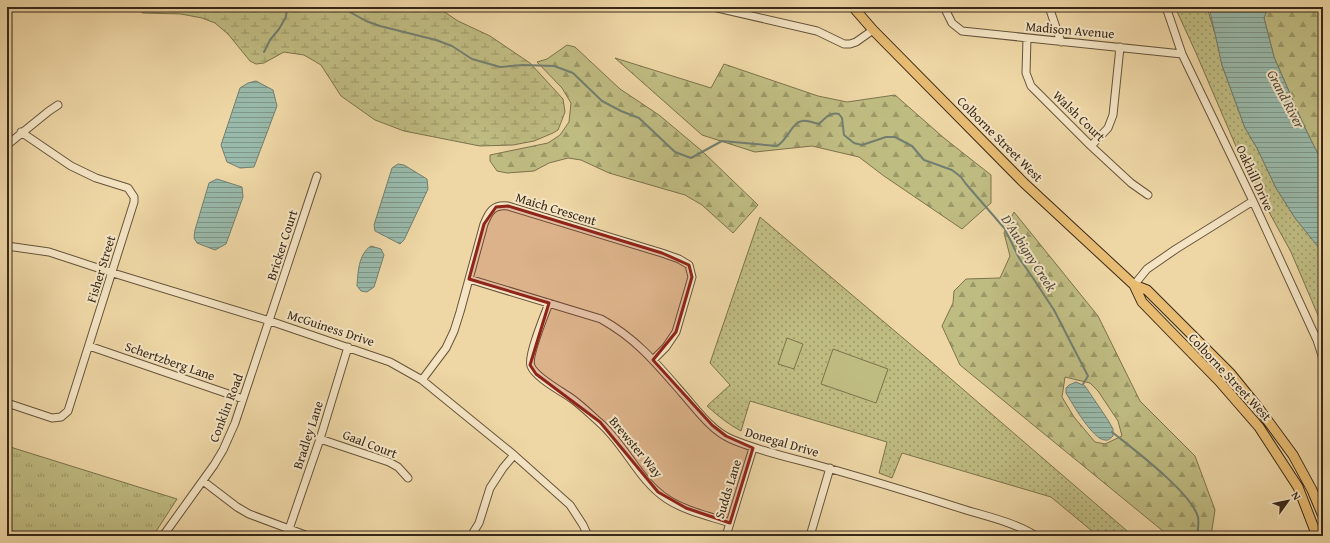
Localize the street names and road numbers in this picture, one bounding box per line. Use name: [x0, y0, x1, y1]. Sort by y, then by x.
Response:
street label: Madison Avenue: [1025, 17, 1115, 43]
street label: Walsh Court: [1049, 86, 1110, 146]
street label: Colborne Street West: [953, 92, 1047, 186]
street label: Oakhill Drive: [1231, 142, 1279, 214]
street label: Maich Crescent: [513, 188, 599, 230]
street label: Bricker Court: [262, 207, 302, 283]
street label: Fisher Street: [82, 233, 120, 305]
street label: McGuiness Drive: [285, 305, 377, 351]
street label: Colborne Street West: [1184, 329, 1276, 426]
street label: Schertzberg Lane: [122, 337, 218, 385]
street label: Conklin Road: [204, 371, 248, 445]
street label: Bradley Lane: [288, 398, 328, 472]
street label: Brewster Way: [605, 412, 668, 482]
street label: Donegal Drive: [743, 422, 821, 462]
street label: Gaal Court: [340, 425, 400, 463]
street label: Sudds Lane: [710, 457, 746, 521]

